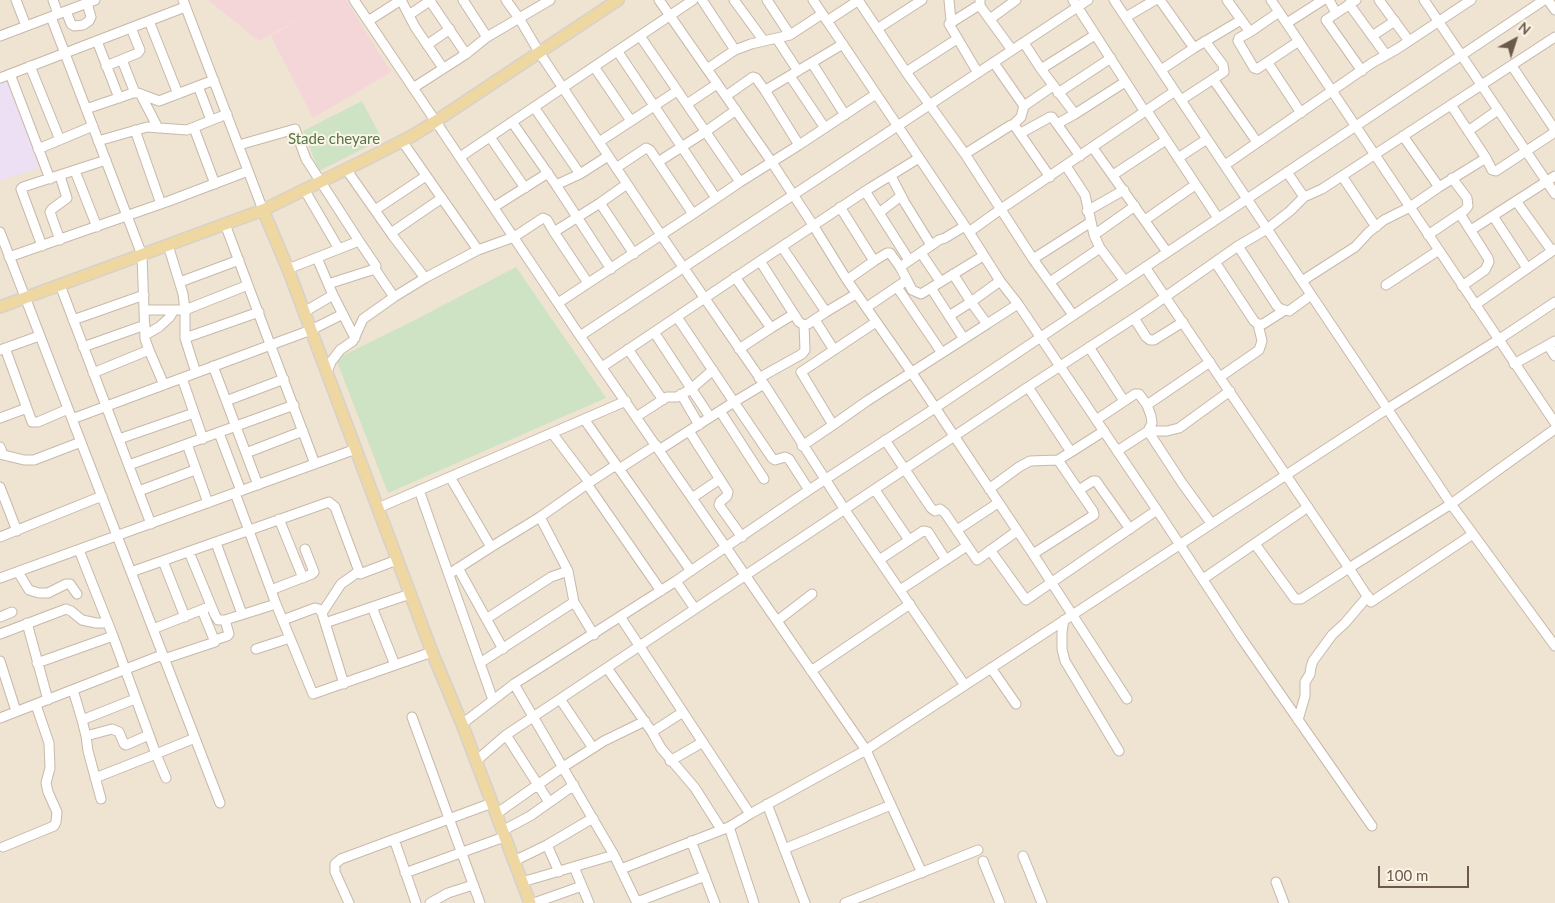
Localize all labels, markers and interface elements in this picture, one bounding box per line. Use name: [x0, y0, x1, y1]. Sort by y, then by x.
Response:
north arrow: [1490, 15, 1540, 65]
text: N: [1515, 18, 1535, 38]
park label: Stade cheyare: [288, 130, 380, 148]
scale bar: [1380, 856, 1471, 888]
text: 100 m: [1386, 866, 1428, 884]

